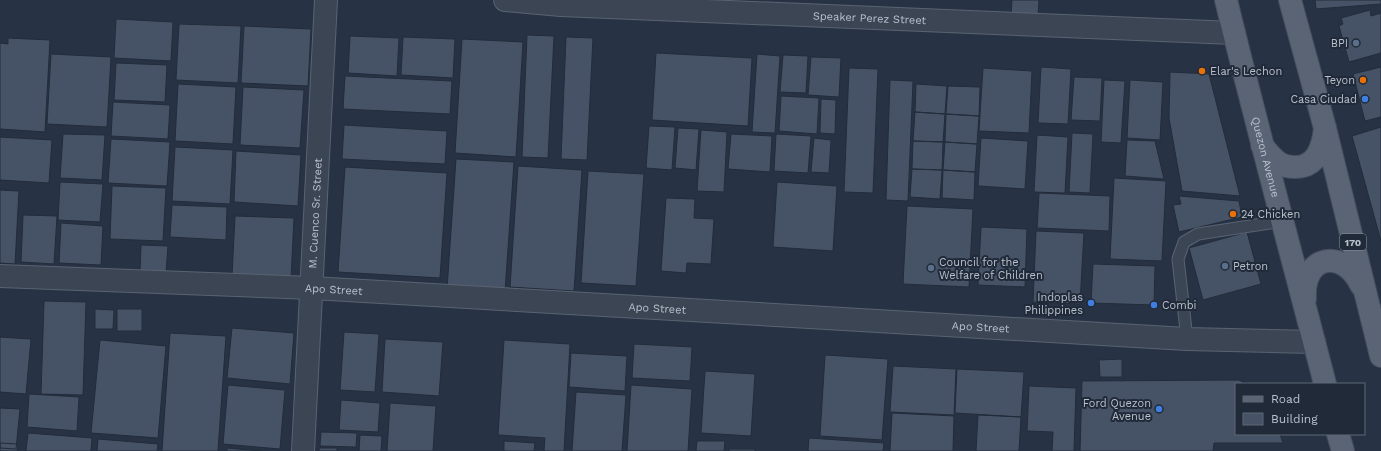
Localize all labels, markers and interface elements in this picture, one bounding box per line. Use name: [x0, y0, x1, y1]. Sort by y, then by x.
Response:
street label: Speaker Perez Street: [813, 9, 927, 27]
place label: BPI: [1331, 37, 1348, 50]
marker: BPI: [1351, 38, 1361, 48]
place label: Elar's Lechon: [1210, 65, 1282, 78]
marker: Elar's Lechon: [1197, 66, 1207, 76]
place label: Teyon: [1324, 74, 1355, 87]
marker: Teyon: [1358, 75, 1368, 85]
place label: Casa Ciudad: [1290, 93, 1357, 106]
marker: Casa Ciudad: [1360, 94, 1370, 104]
street label: Quezon Avenue: [1248, 115, 1282, 199]
street label: M. Cuenco Sr. Street: [306, 157, 325, 269]
place label: 24 Chicken: [1241, 208, 1300, 221]
marker: 24 Chicken: [1228, 209, 1238, 219]
road number: 170: [1340, 234, 1366, 250]
place label: Council for the Welfare of Children: [939, 256, 1043, 282]
place label: Petron: [1233, 260, 1268, 273]
marker: Petron: [1220, 261, 1230, 271]
marker: Council for the Welfare of Children: [926, 263, 936, 273]
street label: Apo Street: [305, 282, 363, 298]
place label: Indoplas Philippines: [1025, 291, 1083, 317]
marker: Indoplas Philippines: [1086, 298, 1096, 308]
place label: Combi: [1162, 299, 1197, 312]
street label: Apo Street: [628, 300, 687, 317]
marker: Combi: [1149, 300, 1159, 310]
street label: Apo Street: [951, 319, 1010, 336]
legend: [1235, 383, 1365, 435]
text: Road: [1271, 392, 1300, 406]
place label: Ford Quezon Avenue: [1083, 397, 1151, 423]
marker: Ford Quezon Avenue: [1154, 404, 1164, 414]
text: Building: [1271, 412, 1318, 426]

